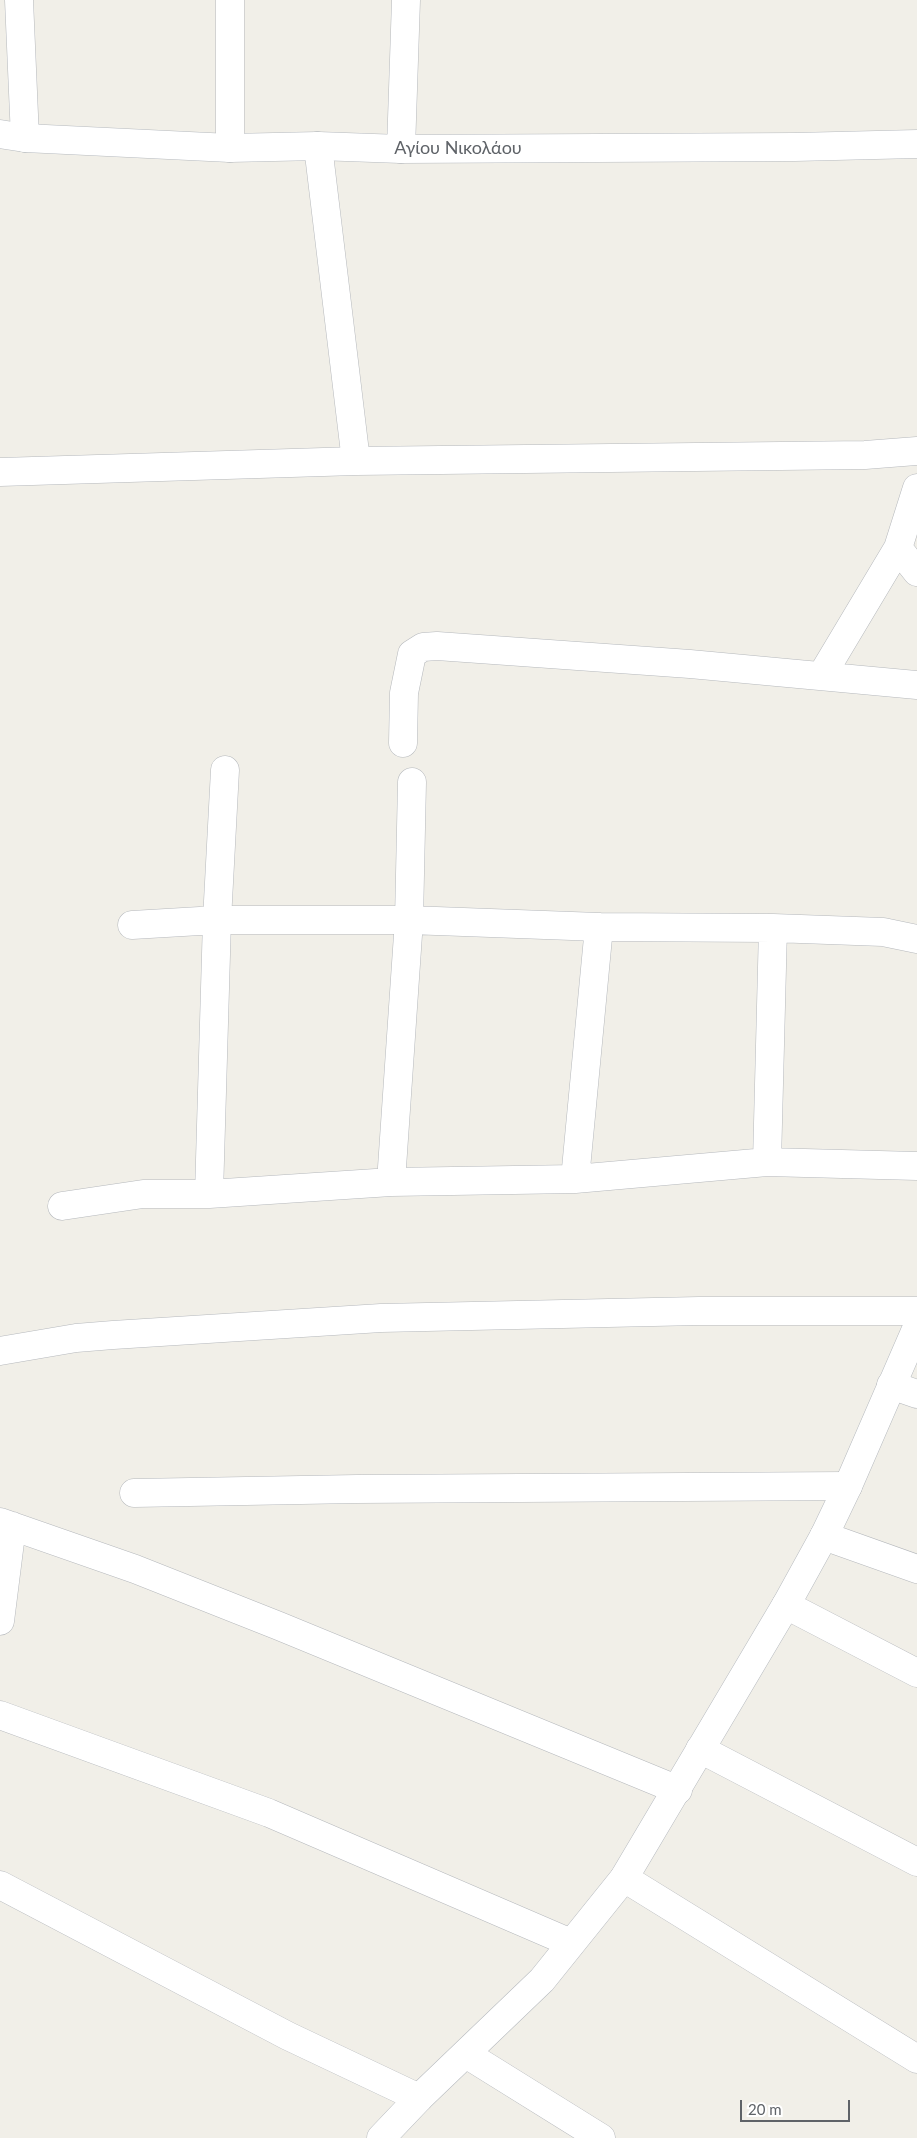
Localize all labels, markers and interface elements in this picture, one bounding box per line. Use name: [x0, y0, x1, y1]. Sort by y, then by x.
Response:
street label: Αγίου Νικολάου: [394, 137, 522, 159]
scale bar: [742, 2090, 852, 2122]
text: 20 m: [748, 2100, 782, 2118]

